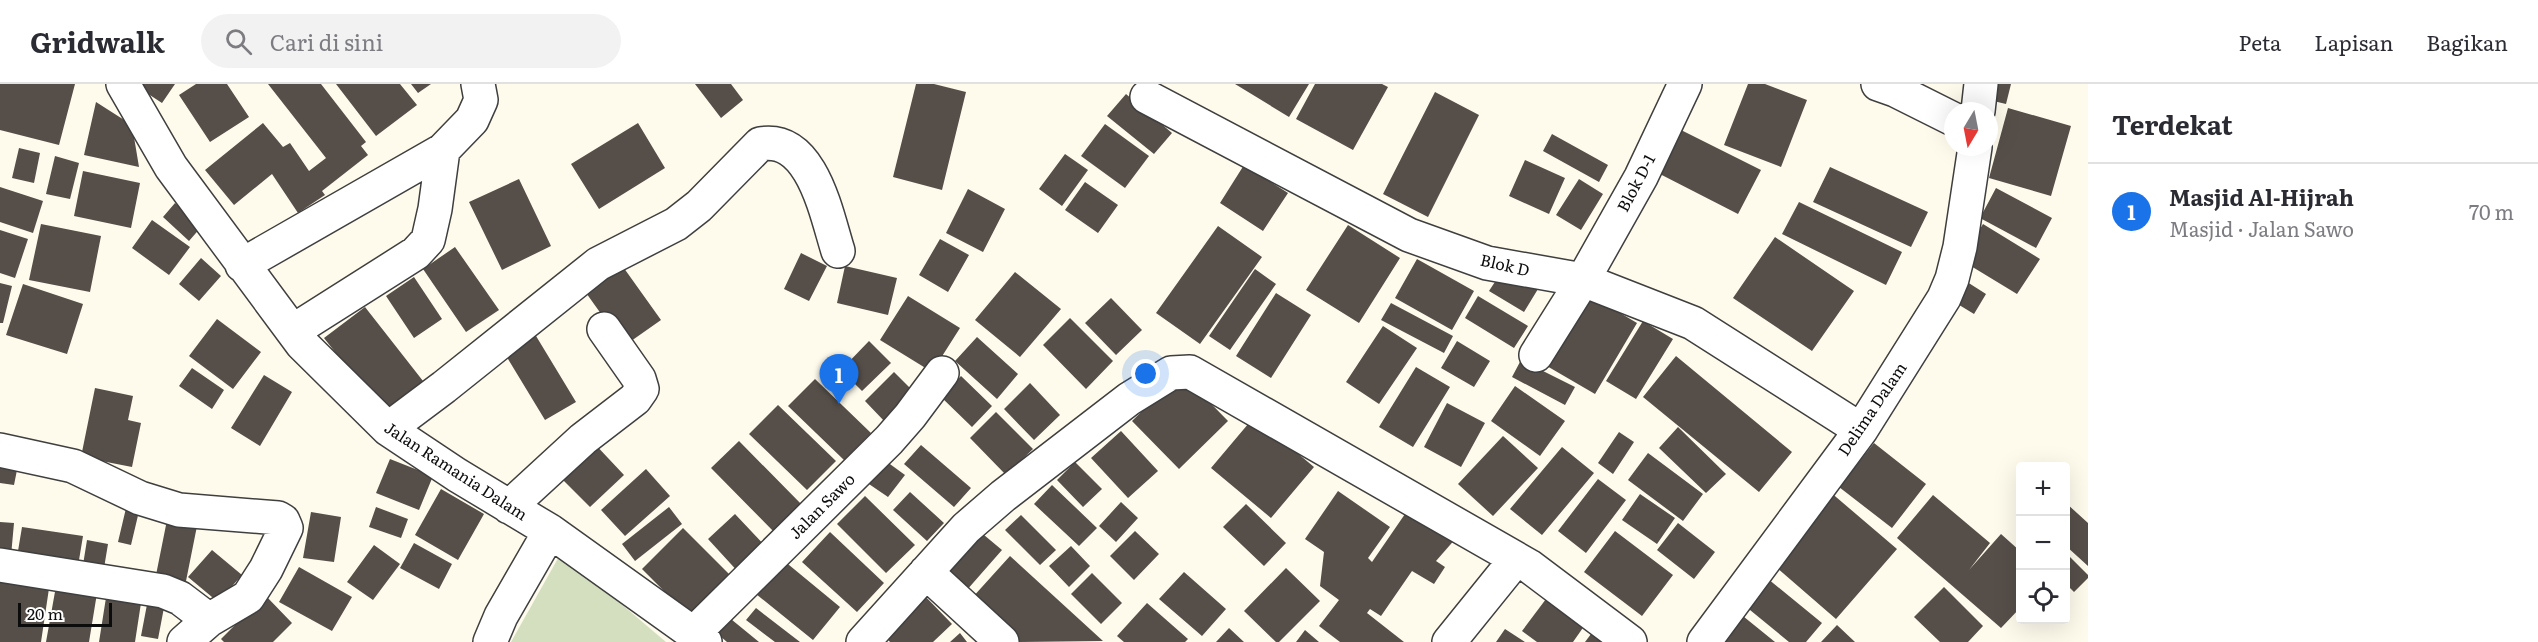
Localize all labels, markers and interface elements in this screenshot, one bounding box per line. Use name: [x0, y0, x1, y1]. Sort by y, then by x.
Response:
search box: [201, 14, 621, 68]
text: Gridwalk: [30, 20, 165, 62]
icon: search: [222, 25, 255, 58]
text: Cari di sini: [270, 25, 383, 58]
text: Peta: [2239, 26, 2281, 57]
text: Lapisan: [2314, 26, 2393, 57]
text: Bagikan: [2426, 26, 2508, 57]
north arrow: [1944, 102, 1998, 156]
text: Terdekat: [2112, 104, 2233, 143]
street label: Blok D-1: [1610, 149, 1661, 216]
text: Masjid Al-Hijrah: [2169, 180, 2354, 213]
text: 1: [2127, 196, 2136, 226]
text: 70 m: [2469, 196, 2514, 226]
text: Masjid · Jalan Sawo: [2169, 213, 2354, 243]
street label: Blok D: [1478, 247, 1532, 281]
pin: 1: [820, 354, 858, 404]
street label: Delima Dalam: [1831, 356, 1912, 460]
your location: [1131, 359, 1160, 388]
street label: Jalan Ramania Dalam: [380, 415, 533, 526]
map controls: [2016, 462, 2070, 624]
button: +: [2016, 462, 2070, 516]
street label: Jalan Sawo: [783, 467, 860, 544]
button: −: [2016, 516, 2070, 570]
button: locate: [2016, 570, 2070, 624]
scale bar: [18, 600, 112, 628]
text: 20 m: [27, 601, 63, 625]

